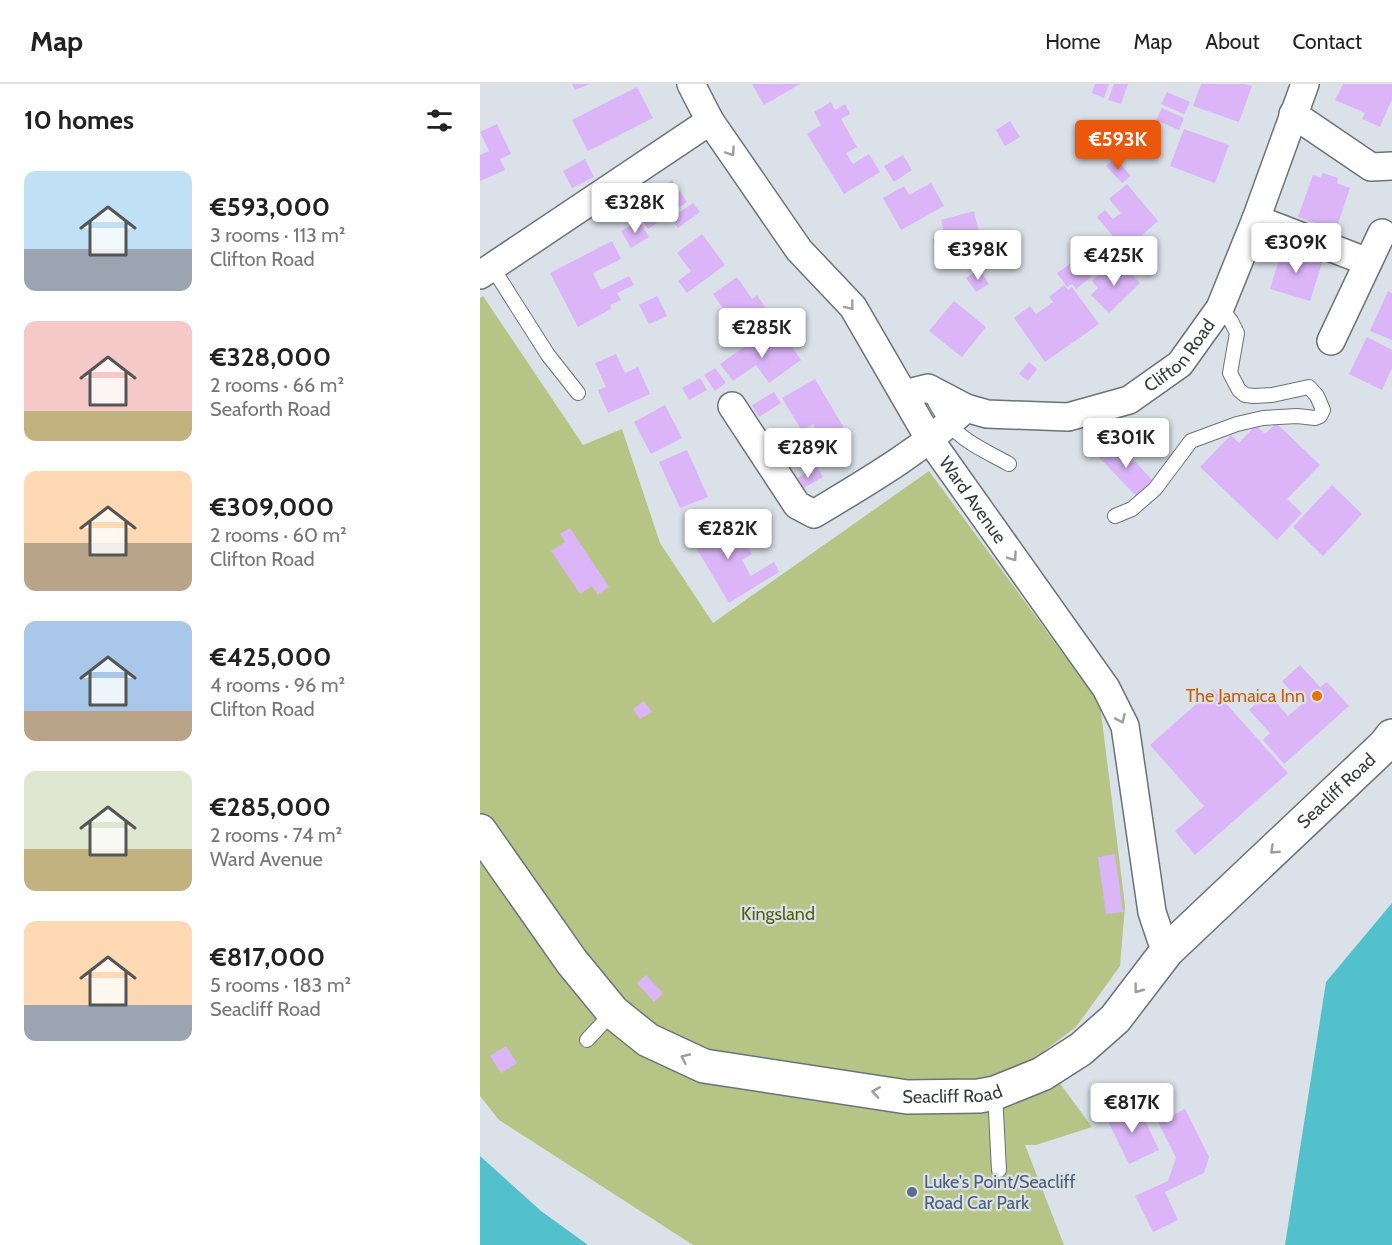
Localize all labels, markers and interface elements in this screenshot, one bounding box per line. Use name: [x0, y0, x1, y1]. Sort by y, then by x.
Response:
text: Map: [30, 24, 83, 58]
text: Home: [1045, 29, 1101, 54]
text: Map: [1134, 29, 1172, 54]
text: About: [1205, 29, 1259, 54]
text: Contact: [1292, 29, 1362, 54]
text: 10 homes: [24, 104, 134, 136]
icon: filters: [423, 104, 456, 137]
pin: €593K: [1076, 120, 1160, 171]
text: €593K: [1089, 127, 1147, 151]
one-way arrow: [724, 145, 735, 156]
pin: €328K: [593, 183, 677, 234]
text: €328K: [606, 190, 664, 214]
text: €593,000: [210, 191, 330, 223]
icon: home: [72, 195, 144, 267]
text: 3 rooms · 113 m²: [210, 223, 346, 247]
pin: €309K: [1254, 223, 1338, 274]
pin: €398K: [936, 230, 1020, 281]
text: €309K: [1265, 230, 1327, 254]
pin: €425K: [1072, 236, 1156, 287]
text: €398K: [948, 237, 1008, 261]
text: €425K: [1084, 243, 1144, 267]
text: Clifton Road: [210, 247, 315, 271]
one-way arrow: [843, 299, 854, 310]
pin: €285K: [720, 308, 804, 359]
text: €285K: [733, 315, 791, 339]
street label: Clifton Road: [1140, 315, 1220, 397]
text: €328,000: [210, 341, 331, 373]
icon: home: [72, 345, 144, 417]
text: 2 rooms · 66 m²: [210, 373, 344, 397]
text: Seaforth Road: [210, 397, 331, 421]
pin: €301K: [1084, 418, 1168, 469]
text: €301K: [1097, 425, 1155, 449]
pin: €289K: [766, 428, 850, 479]
text: €289K: [778, 435, 838, 459]
street label: Ward Avenue: [934, 452, 1011, 548]
text: €309,000: [210, 491, 334, 523]
icon: home: [72, 495, 144, 567]
pin: €282K: [686, 509, 770, 560]
text: €282K: [699, 516, 757, 540]
text: 2 rooms · 60 m²: [210, 523, 347, 547]
text: Clifton Road: [210, 547, 315, 571]
one-way arrow: [1006, 551, 1017, 562]
text: €425,000: [210, 641, 331, 673]
icon: home: [72, 645, 144, 717]
text: 4 rooms · 96 m²: [210, 673, 345, 697]
place label: The Jamaica Inn: [1186, 685, 1305, 707]
marker: The Jamaica Inn: [1310, 689, 1324, 703]
text: Clifton Road: [210, 697, 315, 721]
one-way arrow: [1114, 713, 1126, 724]
street label: Seacliff Road: [1293, 749, 1380, 833]
text: €285,000: [210, 791, 331, 823]
icon: home: [72, 795, 144, 867]
text: 2 rooms · 74 m²: [210, 823, 342, 847]
one-way arrow: [1271, 843, 1281, 854]
text: Ward Avenue: [210, 847, 323, 871]
park label: Kingsland: [741, 903, 815, 925]
text: €817,000: [210, 941, 325, 973]
icon: home: [72, 945, 144, 1017]
text: 5 rooms · 183 m²: [210, 973, 351, 997]
one-way arrow: [1135, 982, 1146, 993]
text: Seacliff Road: [210, 997, 321, 1021]
one-way arrow: [681, 1053, 692, 1065]
street label: Seacliff Road: [902, 1080, 1006, 1108]
pin: €817K: [1090, 1083, 1174, 1134]
one-way arrow: [872, 1087, 881, 1099]
text: €817K: [1104, 1090, 1160, 1114]
place label: Luke's Point/Seacliff Road Car Park: [924, 1171, 1075, 1214]
marker: Luke's Point/Seacliff Road Car Park: [905, 1185, 919, 1199]

